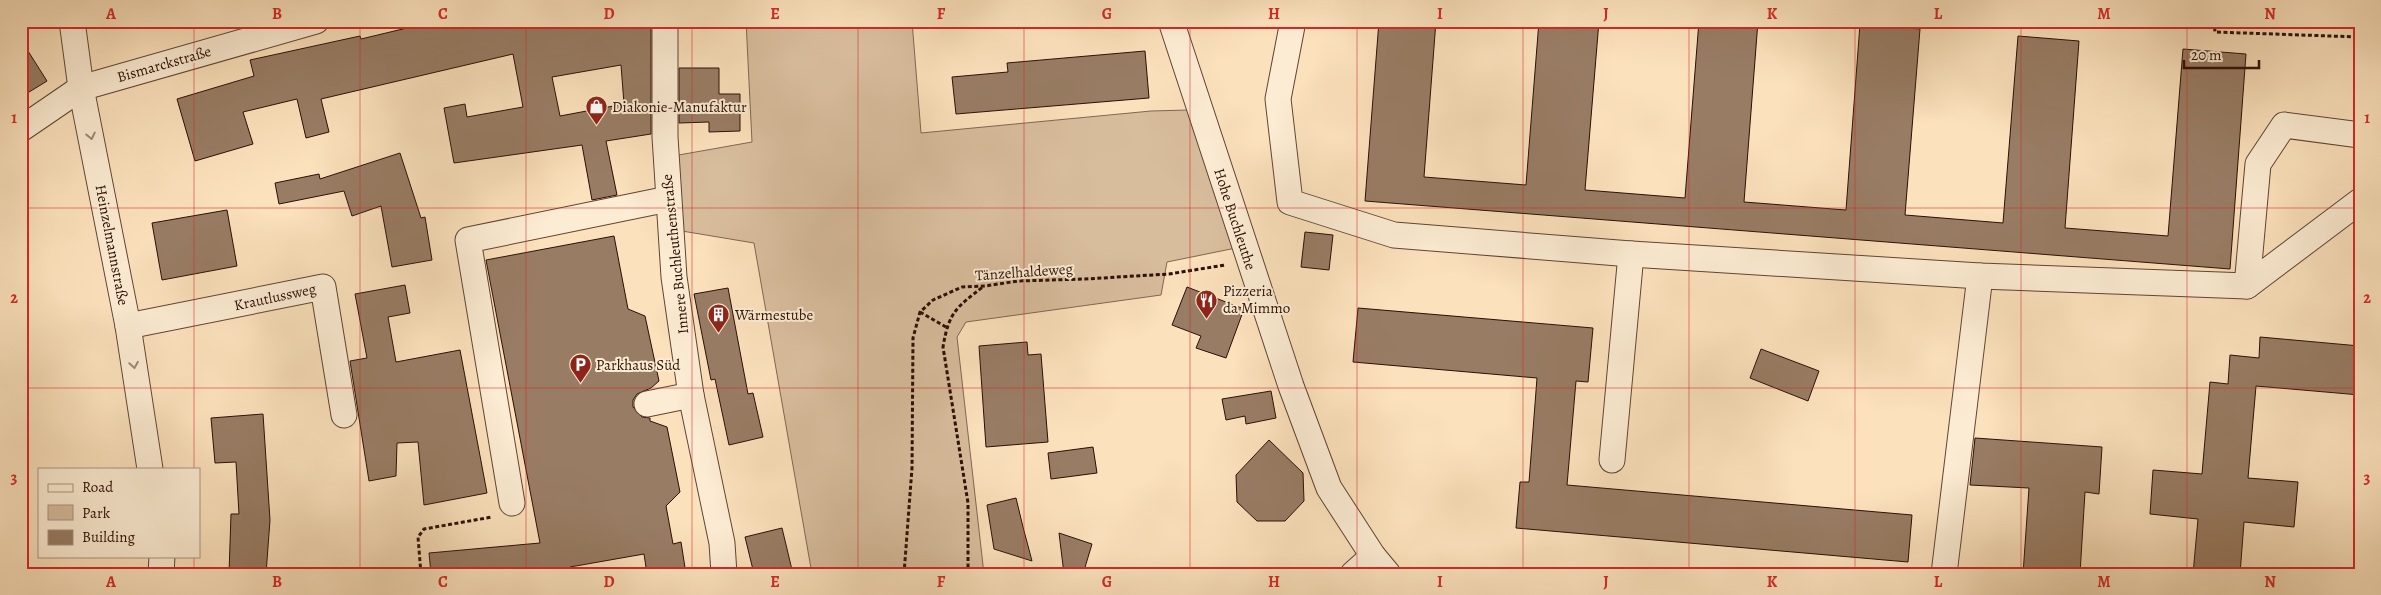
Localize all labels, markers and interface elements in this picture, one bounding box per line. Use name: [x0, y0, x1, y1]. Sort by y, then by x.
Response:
text: A: [105, 3, 117, 25]
text: B: [272, 3, 282, 25]
text: C: [438, 3, 448, 25]
text: D: [603, 3, 615, 25]
text: E: [770, 3, 780, 25]
text: F: [937, 3, 946, 25]
text: G: [1102, 3, 1112, 25]
text: H: [1268, 3, 1280, 25]
text: I: [1437, 3, 1443, 25]
text: J: [1603, 3, 1609, 25]
text: K: [1767, 3, 1778, 25]
text: L: [1934, 3, 1943, 25]
text: M: [2097, 3, 2111, 25]
text: N: [2264, 3, 2276, 25]
scale bar: [2184, 38, 2258, 70]
street label: Bismarckstraße: [115, 41, 214, 87]
text: 20 m: [2191, 45, 2222, 65]
shop icon: Diakonie-Manufaktur: [584, 95, 608, 126]
place label: Diakonie-Manufaktur: [612, 97, 747, 117]
text: 1: [11, 107, 17, 129]
text: 1: [2364, 107, 2370, 129]
one-way arrow: [85, 132, 96, 140]
street label: Hohe Buchleuthe: [1209, 166, 1261, 273]
street label: Innere Buchleuthenstraße: [657, 173, 693, 335]
street label: Heinzelmannstraße: [90, 183, 134, 307]
street label: Tänzelhaldeweg: [975, 259, 1074, 285]
street label: Krautlussweg: [232, 278, 318, 315]
place label: Pizzeria da Mimmo: [1223, 281, 1290, 318]
text: 2: [10, 287, 18, 309]
text: 2: [2363, 287, 2371, 309]
restaurant icon: Pizzeria da Mimmo: [1195, 288, 1219, 319]
building icon: Wärmestube: [707, 303, 731, 334]
place label: Wärmestube: [734, 305, 813, 325]
parking icon: Parkhaus Süd: [568, 353, 592, 384]
place label: Parkhaus Süd: [596, 355, 681, 375]
one-way arrow: [128, 360, 138, 369]
text: 3: [11, 467, 18, 489]
text: 3: [2364, 467, 2371, 489]
legend: [38, 468, 200, 558]
text: Road: [82, 477, 114, 497]
text: Park: [82, 503, 111, 523]
text: Building: [82, 527, 135, 547]
text: A: [105, 571, 117, 593]
text: B: [272, 571, 282, 593]
text: C: [438, 571, 448, 593]
text: D: [603, 571, 615, 593]
text: E: [770, 571, 780, 593]
text: F: [937, 571, 946, 593]
text: G: [1102, 571, 1112, 593]
text: H: [1268, 571, 1280, 593]
text: I: [1437, 571, 1443, 593]
text: J: [1603, 571, 1609, 593]
text: K: [1767, 571, 1778, 593]
text: L: [1934, 571, 1943, 593]
text: M: [2097, 571, 2111, 593]
text: N: [2264, 571, 2276, 593]

